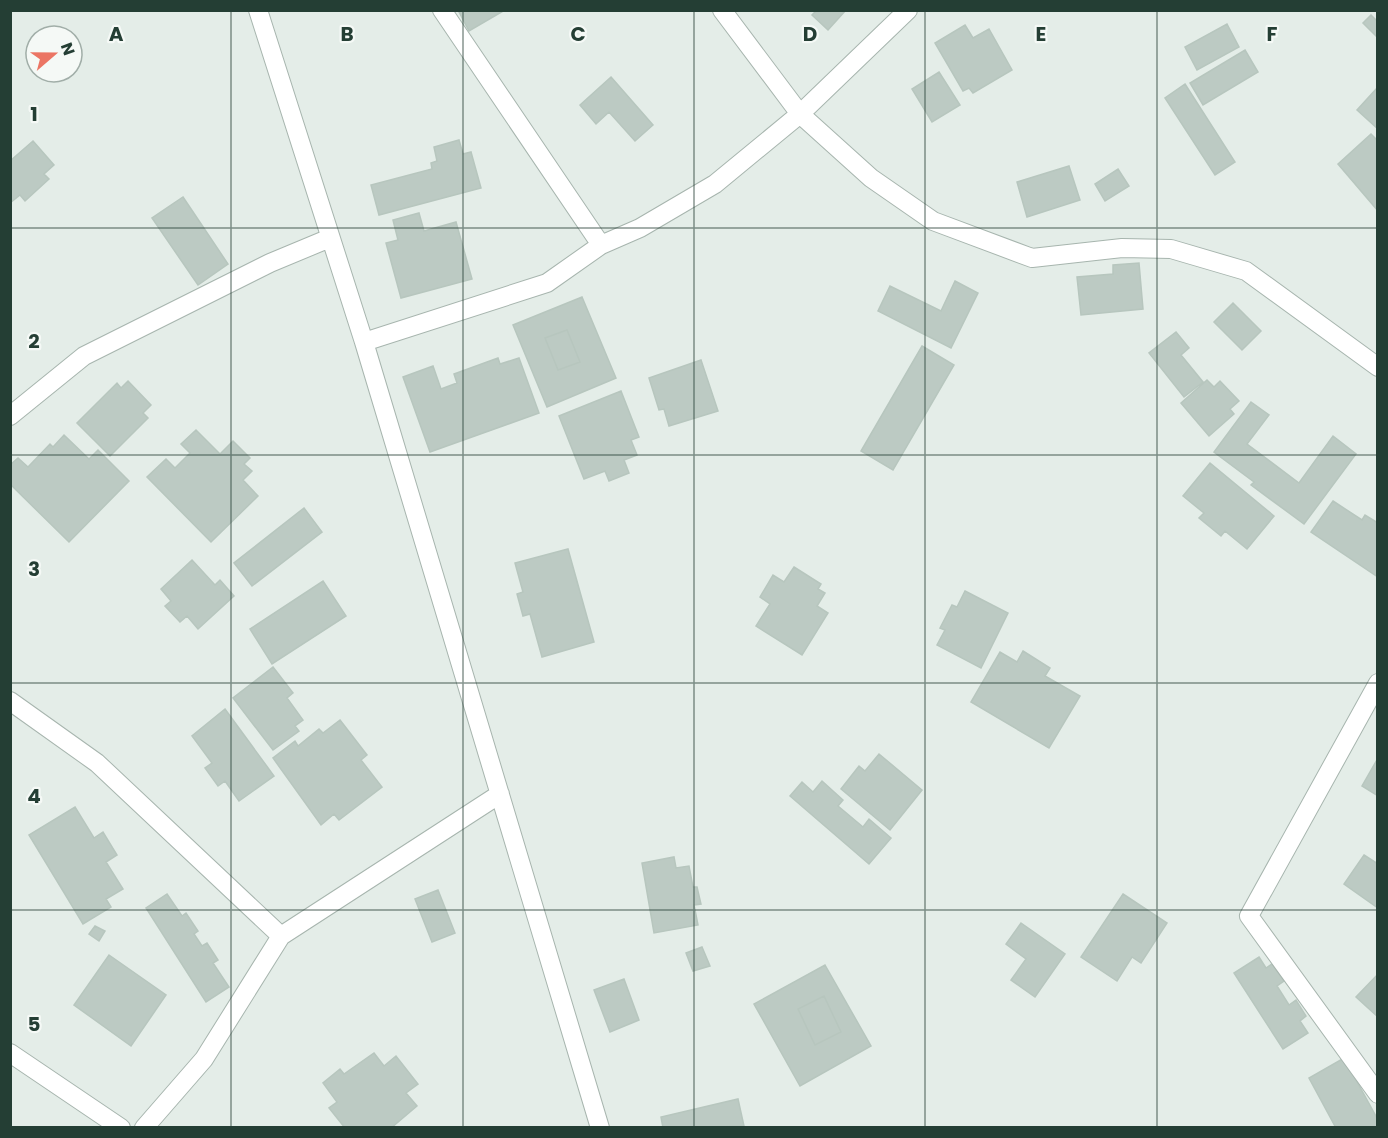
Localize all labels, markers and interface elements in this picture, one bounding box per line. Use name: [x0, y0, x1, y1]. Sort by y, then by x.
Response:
text: A: [109, 20, 124, 48]
text: B: [340, 20, 354, 48]
text: C: [570, 20, 586, 48]
text: D: [803, 20, 817, 48]
text: E: [1036, 20, 1046, 48]
text: F: [1267, 20, 1278, 48]
north arrow: [24, 24, 84, 84]
text: N: [55, 39, 80, 59]
text: 1: [30, 100, 38, 128]
text: 2: [28, 327, 40, 355]
text: 3: [28, 555, 40, 583]
text: 4: [27, 782, 41, 810]
text: 5: [28, 1010, 41, 1038]

